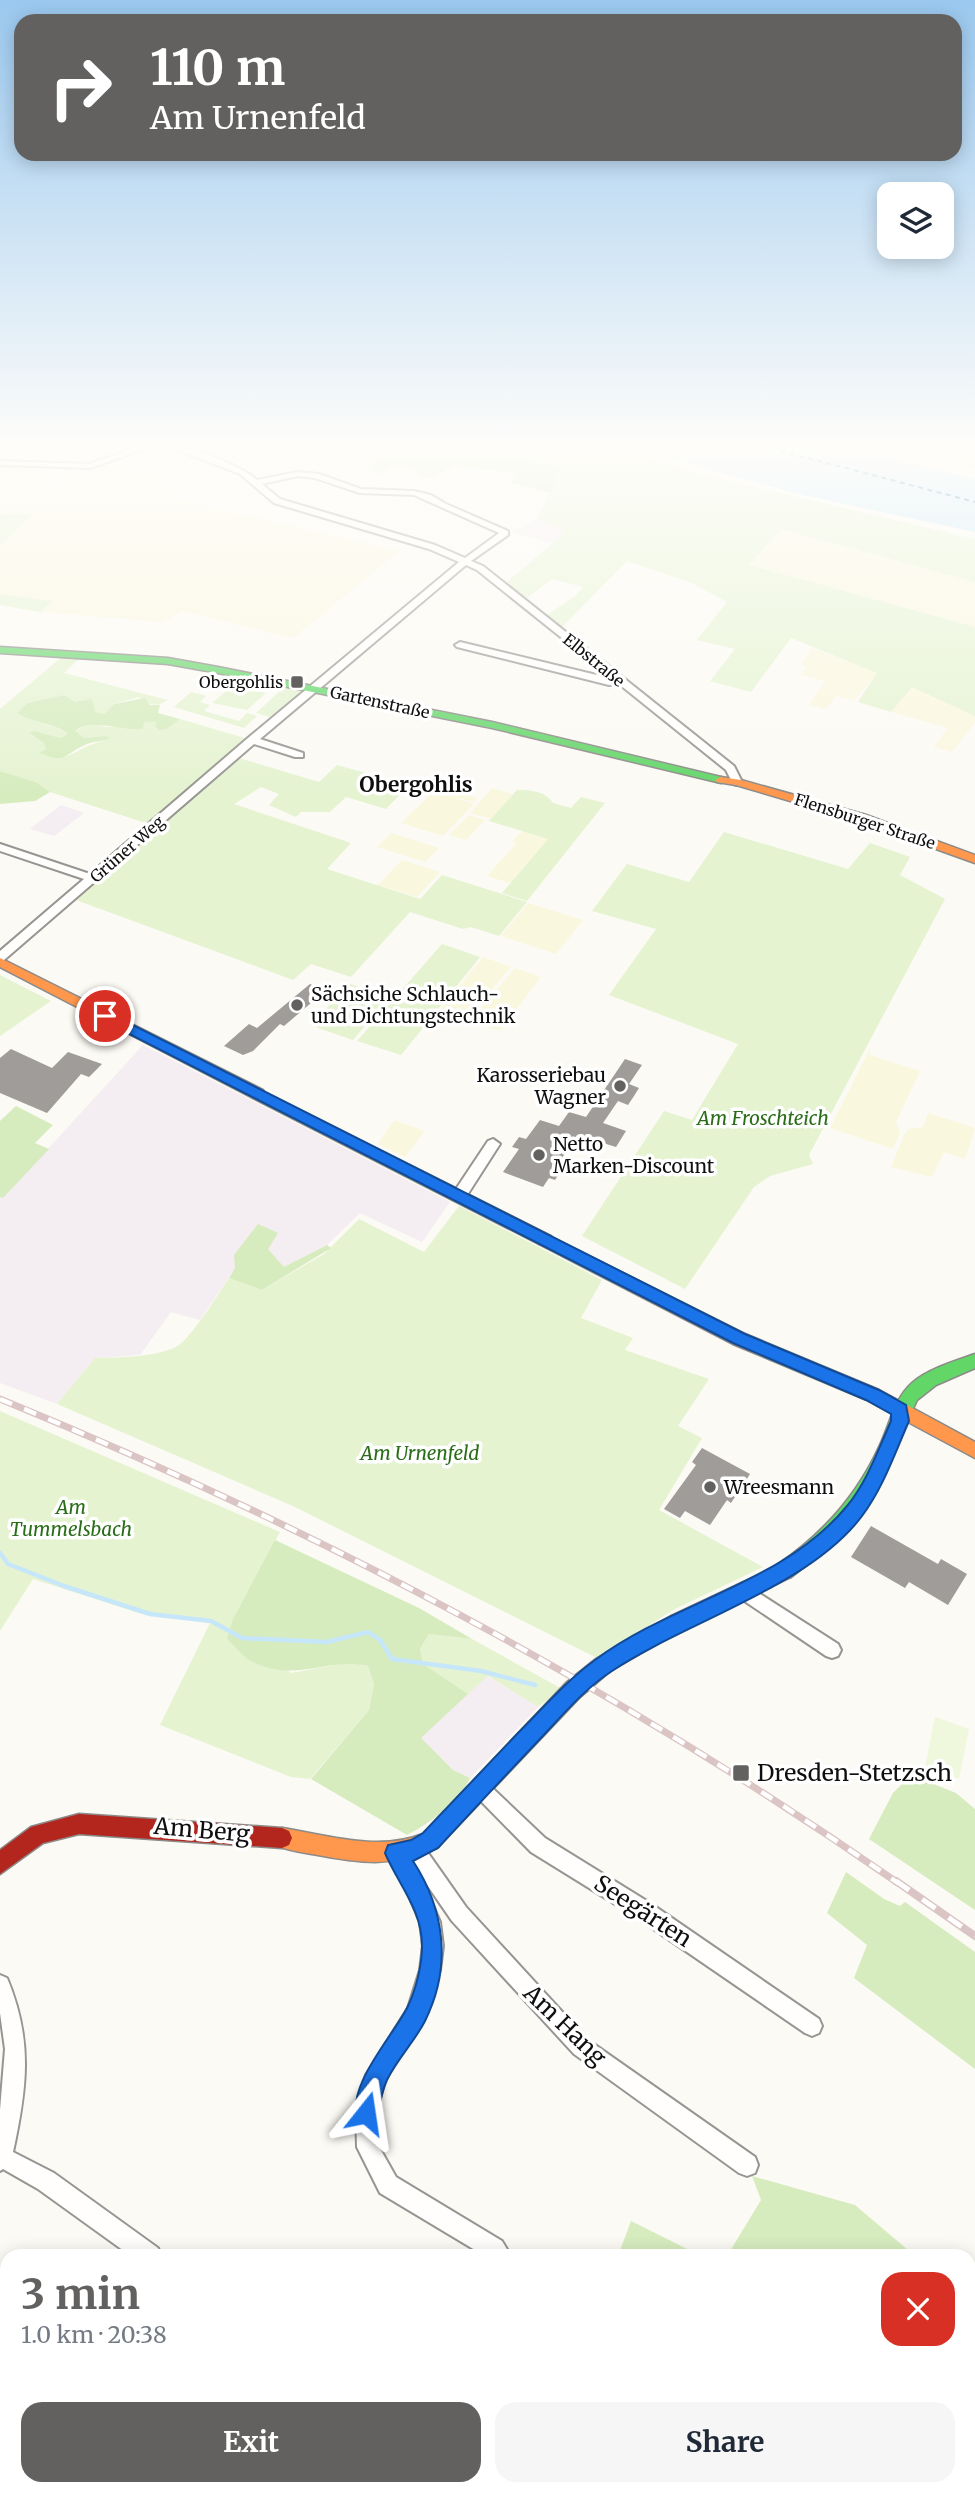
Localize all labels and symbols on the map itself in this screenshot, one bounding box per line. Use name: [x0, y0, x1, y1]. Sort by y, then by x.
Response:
street label: Elbstraße: [559, 629, 629, 691]
place label: Obergohlis: [199, 672, 283, 692]
marker: Obergohlis: [289, 674, 305, 690]
street label: Gartenstraße: [328, 682, 432, 722]
district label: Obergohlis: [359, 771, 473, 798]
street label: Flensburger Straße: [792, 789, 938, 853]
street label: Grüner Weg: [86, 811, 168, 887]
place label: Sächsiche Schlauch- und Dichtungstechnik: [311, 982, 516, 1028]
pin: [75, 986, 135, 1046]
marker: Sächsiche Schlauch- und Dichtungstechnik: [289, 997, 305, 1013]
place label: Karosseriebau Wagner: [476, 1063, 606, 1109]
marker: Karosseriebau Wagner: [612, 1078, 628, 1094]
park label: Am Froschteich: [695, 1106, 829, 1130]
place label: Netto Marken-Discount: [553, 1132, 715, 1178]
marker: Netto Marken-Discount: [531, 1147, 547, 1163]
park label: Am Urnenfeld: [359, 1441, 479, 1465]
place label: Wreesmann: [723, 1475, 835, 1499]
marker: Wreesmann: [702, 1479, 718, 1495]
park label: Am Tummelsbach: [10, 1495, 132, 1541]
place label: Dresden-Stetzsch: [757, 1758, 952, 1787]
marker: Dresden-Stetzsch: [731, 1763, 751, 1783]
street label: Am Berg: [152, 1811, 251, 1848]
street label: Seegärten: [589, 1868, 698, 1953]
street label: Am Hang: [517, 1977, 613, 2071]
position arrow: [329, 2076, 403, 2150]

